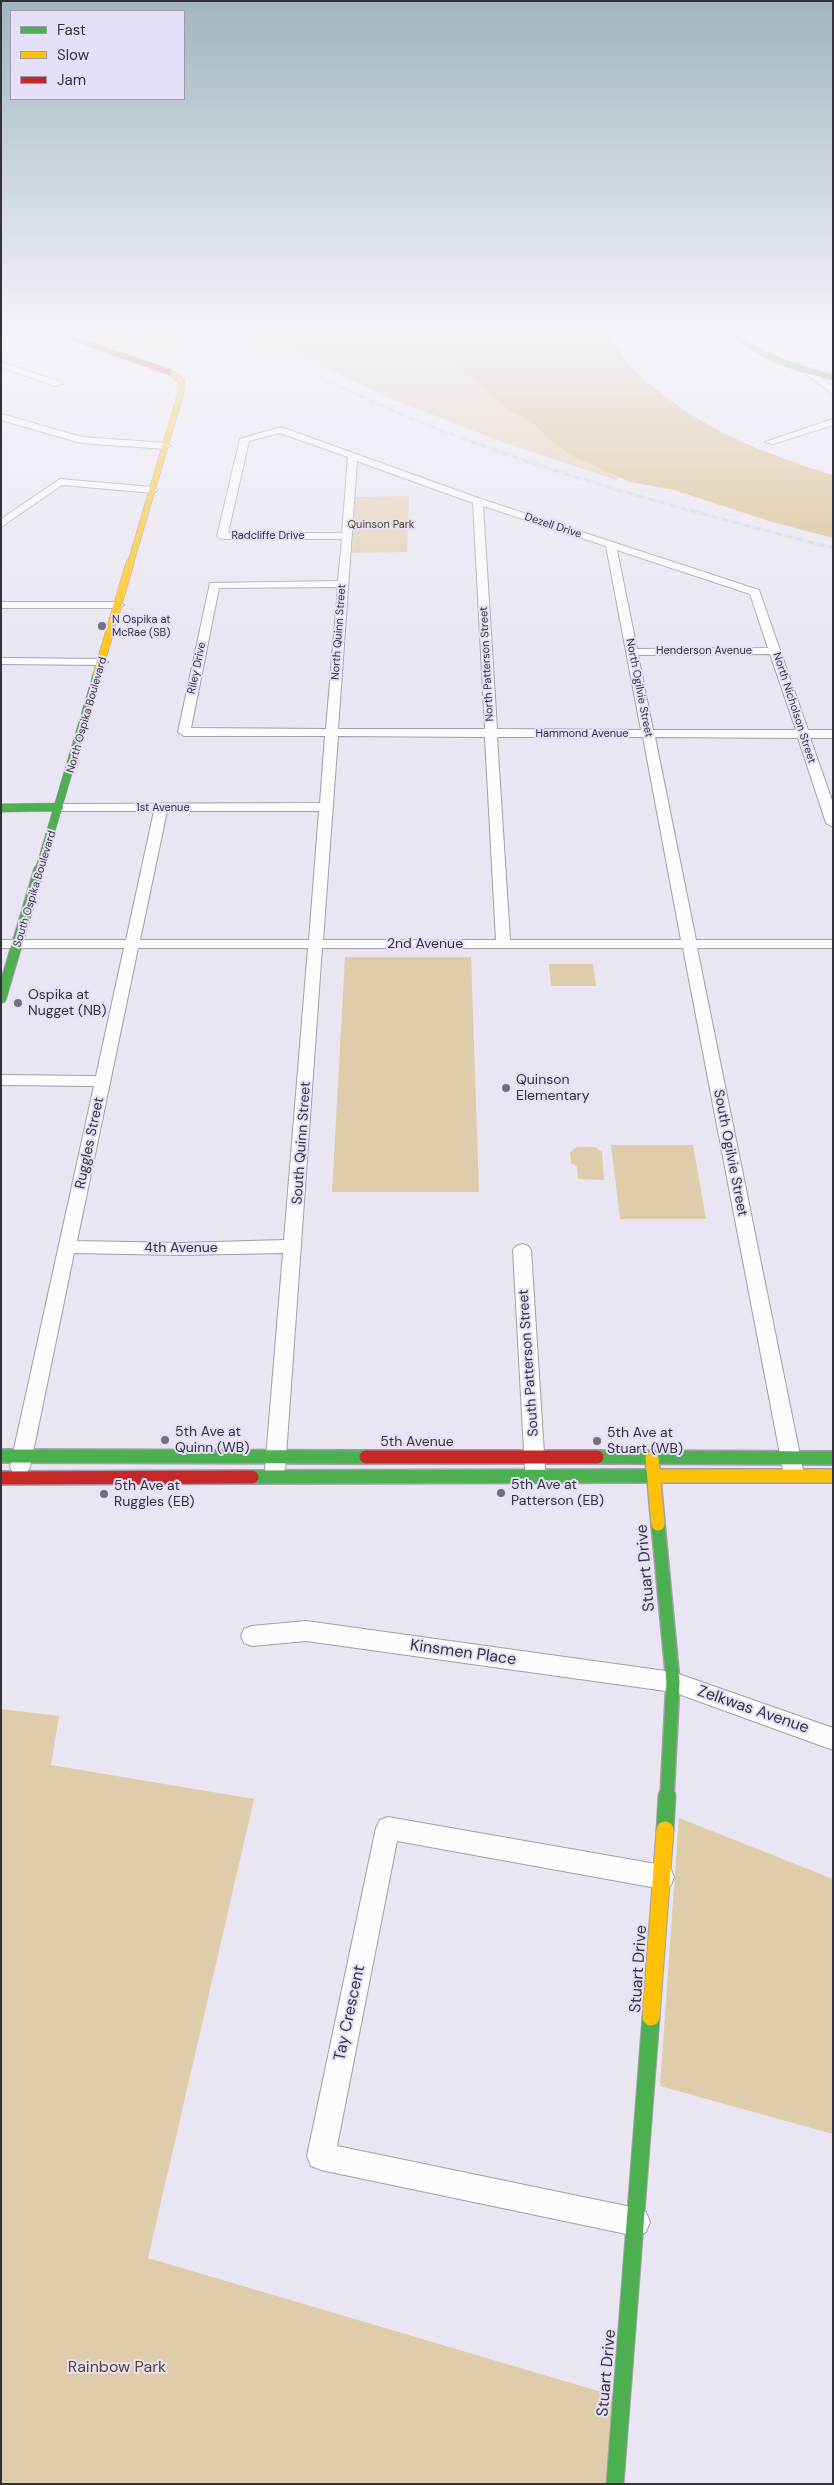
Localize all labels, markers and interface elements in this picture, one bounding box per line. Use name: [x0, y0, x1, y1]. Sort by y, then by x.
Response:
legend: [10, 10, 185, 100]
text: Fast: [57, 20, 86, 40]
text: Slow: [57, 45, 89, 65]
text: Jam: [57, 70, 86, 90]
street label: Dezell Drive: [523, 511, 583, 541]
park label: Quinson Park: [348, 518, 414, 532]
street label: Radcliffe Drive: [231, 529, 305, 543]
street label: North Quinn Street: [329, 584, 349, 680]
street label: North Patterson Street: [477, 606, 497, 722]
place label: N Ospika at McRae (SB): [112, 613, 171, 639]
marker: N Ospika at McRae (SB): [96, 620, 108, 632]
street label: North Ogilvie Street: [623, 638, 655, 738]
street label: Riley Drive: [185, 641, 209, 695]
street label: Henderson Avenue: [656, 644, 752, 658]
street label: North Nicholson Street: [770, 651, 818, 765]
street label: North Ospika Boulevard: [64, 656, 110, 774]
street label: Hammond Avenue: [535, 727, 629, 741]
street label: 1st Avenue: [136, 801, 190, 815]
street label: South Ospika Boulevard: [11, 829, 59, 949]
street label: 2nd Avenue: [387, 936, 463, 952]
place label: Ospika at Nugget (NB): [28, 987, 107, 1020]
marker: Ospika at Nugget (NB): [12, 997, 24, 1009]
place label: Quinson Elementary: [516, 1072, 590, 1104]
street label: South Quinn Street: [289, 1081, 315, 1205]
marker: Quinson Elementary: [500, 1082, 512, 1094]
street label: South Ogilvie Street: [709, 1088, 751, 1218]
street label: Ruggles Street: [72, 1096, 108, 1190]
street label: 4th Avenue: [144, 1240, 218, 1256]
street label: South Patterson Street: [515, 1289, 543, 1437]
place label: 5th Ave at Quinn (WB): [175, 1424, 249, 1456]
place label: 5th Ave at Stuart (WB): [607, 1425, 683, 1458]
marker: 5th Ave at Quinn (WB): [159, 1434, 171, 1446]
street label: 5th Avenue: [380, 1434, 454, 1450]
marker: 5th Ave at Stuart (WB): [591, 1435, 603, 1447]
place label: 5th Ave at Patterson (EB): [511, 1477, 604, 1510]
place label: 5th Ave at Ruggles (EB): [114, 1478, 195, 1510]
marker: 5th Ave at Patterson (EB): [495, 1487, 507, 1499]
marker: 5th Ave at Ruggles (EB): [98, 1488, 110, 1500]
street label: Stuart Drive: [633, 1523, 659, 1613]
street label: Kinsmen Place: [409, 1636, 517, 1670]
street label: Zelkwas Avenue: [695, 1682, 811, 1738]
street label: Stuart Drive: [626, 1925, 652, 2013]
street label: Tay Crescent: [330, 1963, 370, 2063]
street label: Stuart Drive: [594, 2328, 620, 2418]
park label: Rainbow Park: [68, 2358, 166, 2378]

